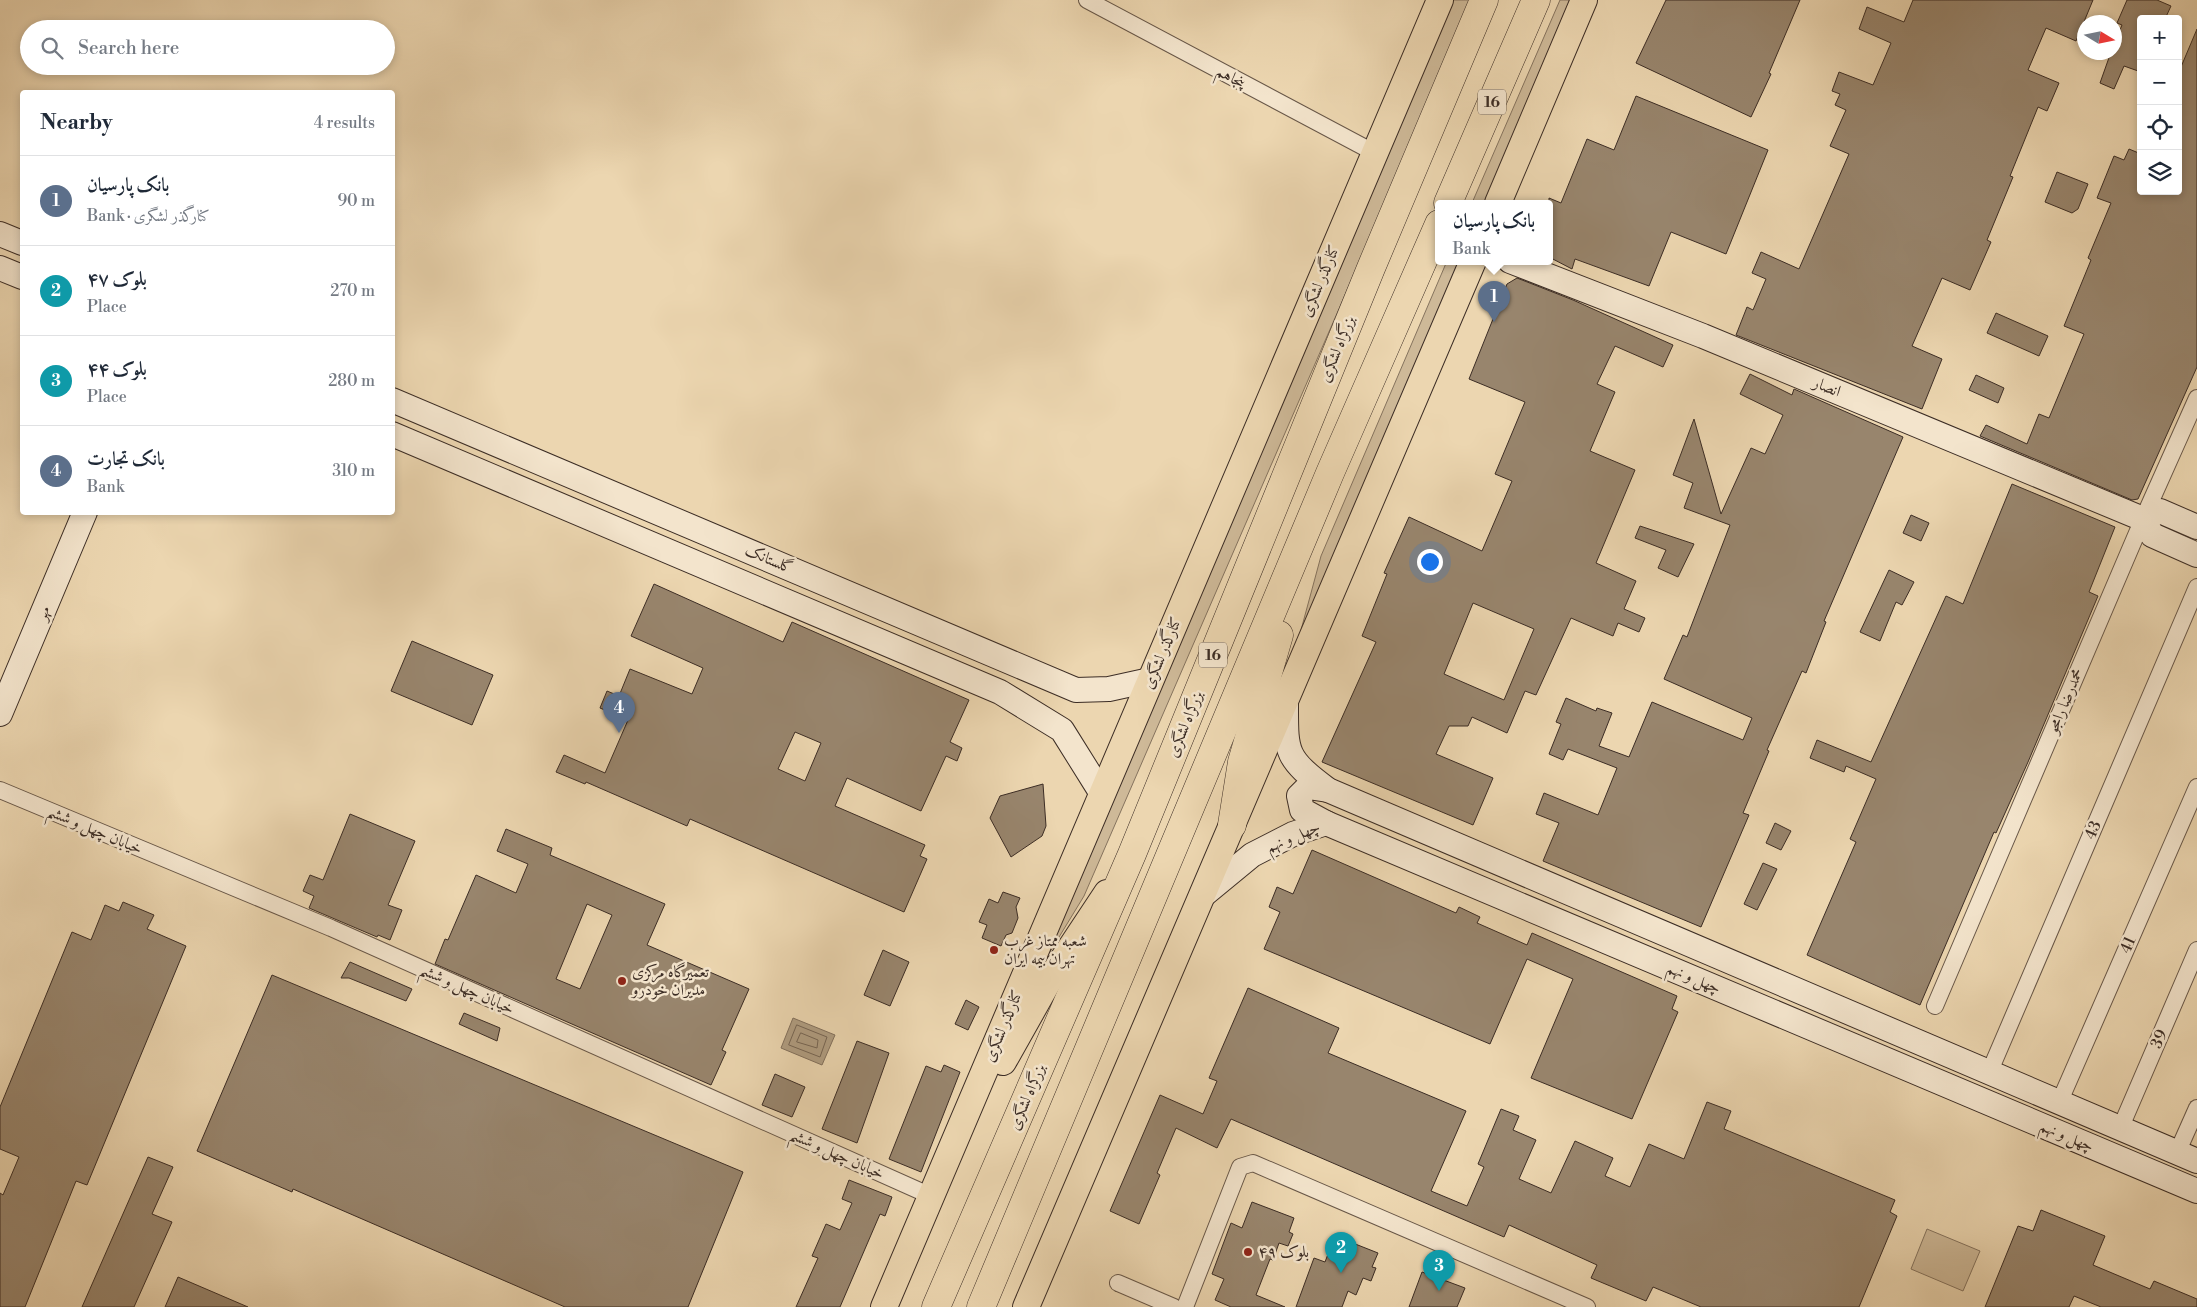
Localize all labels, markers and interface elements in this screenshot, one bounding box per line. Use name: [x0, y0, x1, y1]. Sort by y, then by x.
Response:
north arrow: [2077, 15, 2122, 60]
map controls: [2137, 15, 2182, 195]
button: +: [2137, 15, 2182, 60]
search box: [20, 20, 395, 75]
icon: search: [38, 34, 66, 62]
text: Search here: [78, 36, 179, 60]
button: −: [2137, 60, 2182, 105]
street label: پنجاهم: [1211, 61, 1250, 98]
road number: 16: [1478, 90, 1506, 114]
button: locate: [2137, 105, 2182, 150]
text: Nearby: [40, 110, 113, 136]
text: 4 results: [314, 113, 375, 133]
button: layers: [2137, 150, 2182, 195]
text: بانک پارسیان: [87, 173, 169, 197]
text: 1: [52, 191, 60, 211]
text: 90 m: [337, 191, 375, 211]
popup: [1435, 200, 1553, 265]
text: Bank · کنارگذر لشگری: [87, 206, 210, 226]
text: بانک پارسیان: [1453, 209, 1535, 233]
text: Bank: [1453, 239, 1490, 259]
street label: کنارگذر لشگری: [1294, 241, 1344, 320]
text: بلوک ۴۷: [87, 267, 147, 291]
text: 2: [51, 281, 61, 301]
text: 270 m: [330, 281, 375, 301]
pin: 1: [1478, 281, 1510, 322]
text: Place: [87, 297, 127, 317]
street label: بزرگراه لشگری: [1314, 312, 1359, 385]
text: بلوک ۴۴: [87, 357, 147, 381]
text: 3: [51, 371, 61, 391]
text: 280 m: [328, 371, 375, 391]
street label: انصار: [1808, 372, 1844, 402]
text: Place: [87, 387, 127, 407]
text: بانک تجارت: [87, 447, 165, 471]
text: 4: [51, 461, 61, 481]
text: 310 m: [332, 461, 375, 481]
text: Bank: [87, 477, 124, 497]
street label: گلستانک: [742, 540, 796, 578]
your location: [1417, 549, 1443, 575]
street label: مهر: [30, 603, 55, 625]
street label: کنارگذر لشگری: [1136, 613, 1186, 692]
road number: 16: [1199, 642, 1227, 668]
street label: محمدرضا رامجو: [2042, 665, 2088, 738]
street label: بزرگراه لشگری: [1162, 687, 1207, 760]
pin: 4: [603, 692, 635, 733]
street label: خیابان چهل و ششم: [42, 801, 146, 865]
street label: چهل و نهم: [1263, 817, 1325, 862]
street label: 43: [2080, 817, 2106, 842]
place label: شعبه ممتاز غرب تهران بیمه ایران: [1004, 931, 1087, 969]
street label: 41: [2116, 933, 2141, 957]
marker: شعبه ممتاز غرب تهران بیمه ایران: [988, 944, 1000, 956]
street label: چهل و نهم: [1662, 958, 1724, 1003]
street label: خیابان چهل و ششم: [414, 959, 517, 1024]
place label: تعمیرگاه مرکزی مدیران خودرو: [630, 962, 710, 1000]
marker: تعمیرگاه مرکزی مدیران خودرو: [616, 975, 628, 987]
street label: کنارگذر لشگری: [977, 986, 1027, 1065]
street label: 39: [2146, 1026, 2172, 1051]
street label: بزرگراه لشگری: [1003, 1060, 1050, 1133]
street label: چهل و نهم: [2035, 1116, 2097, 1161]
street label: خیابان چهل و ششم: [784, 1124, 887, 1189]
pin: 2: [1325, 1232, 1357, 1273]
place label: بلوک ۴۹: [1258, 1242, 1309, 1262]
marker: بلوک ۴۹: [1242, 1246, 1254, 1258]
pin: 3: [1423, 1250, 1455, 1291]

